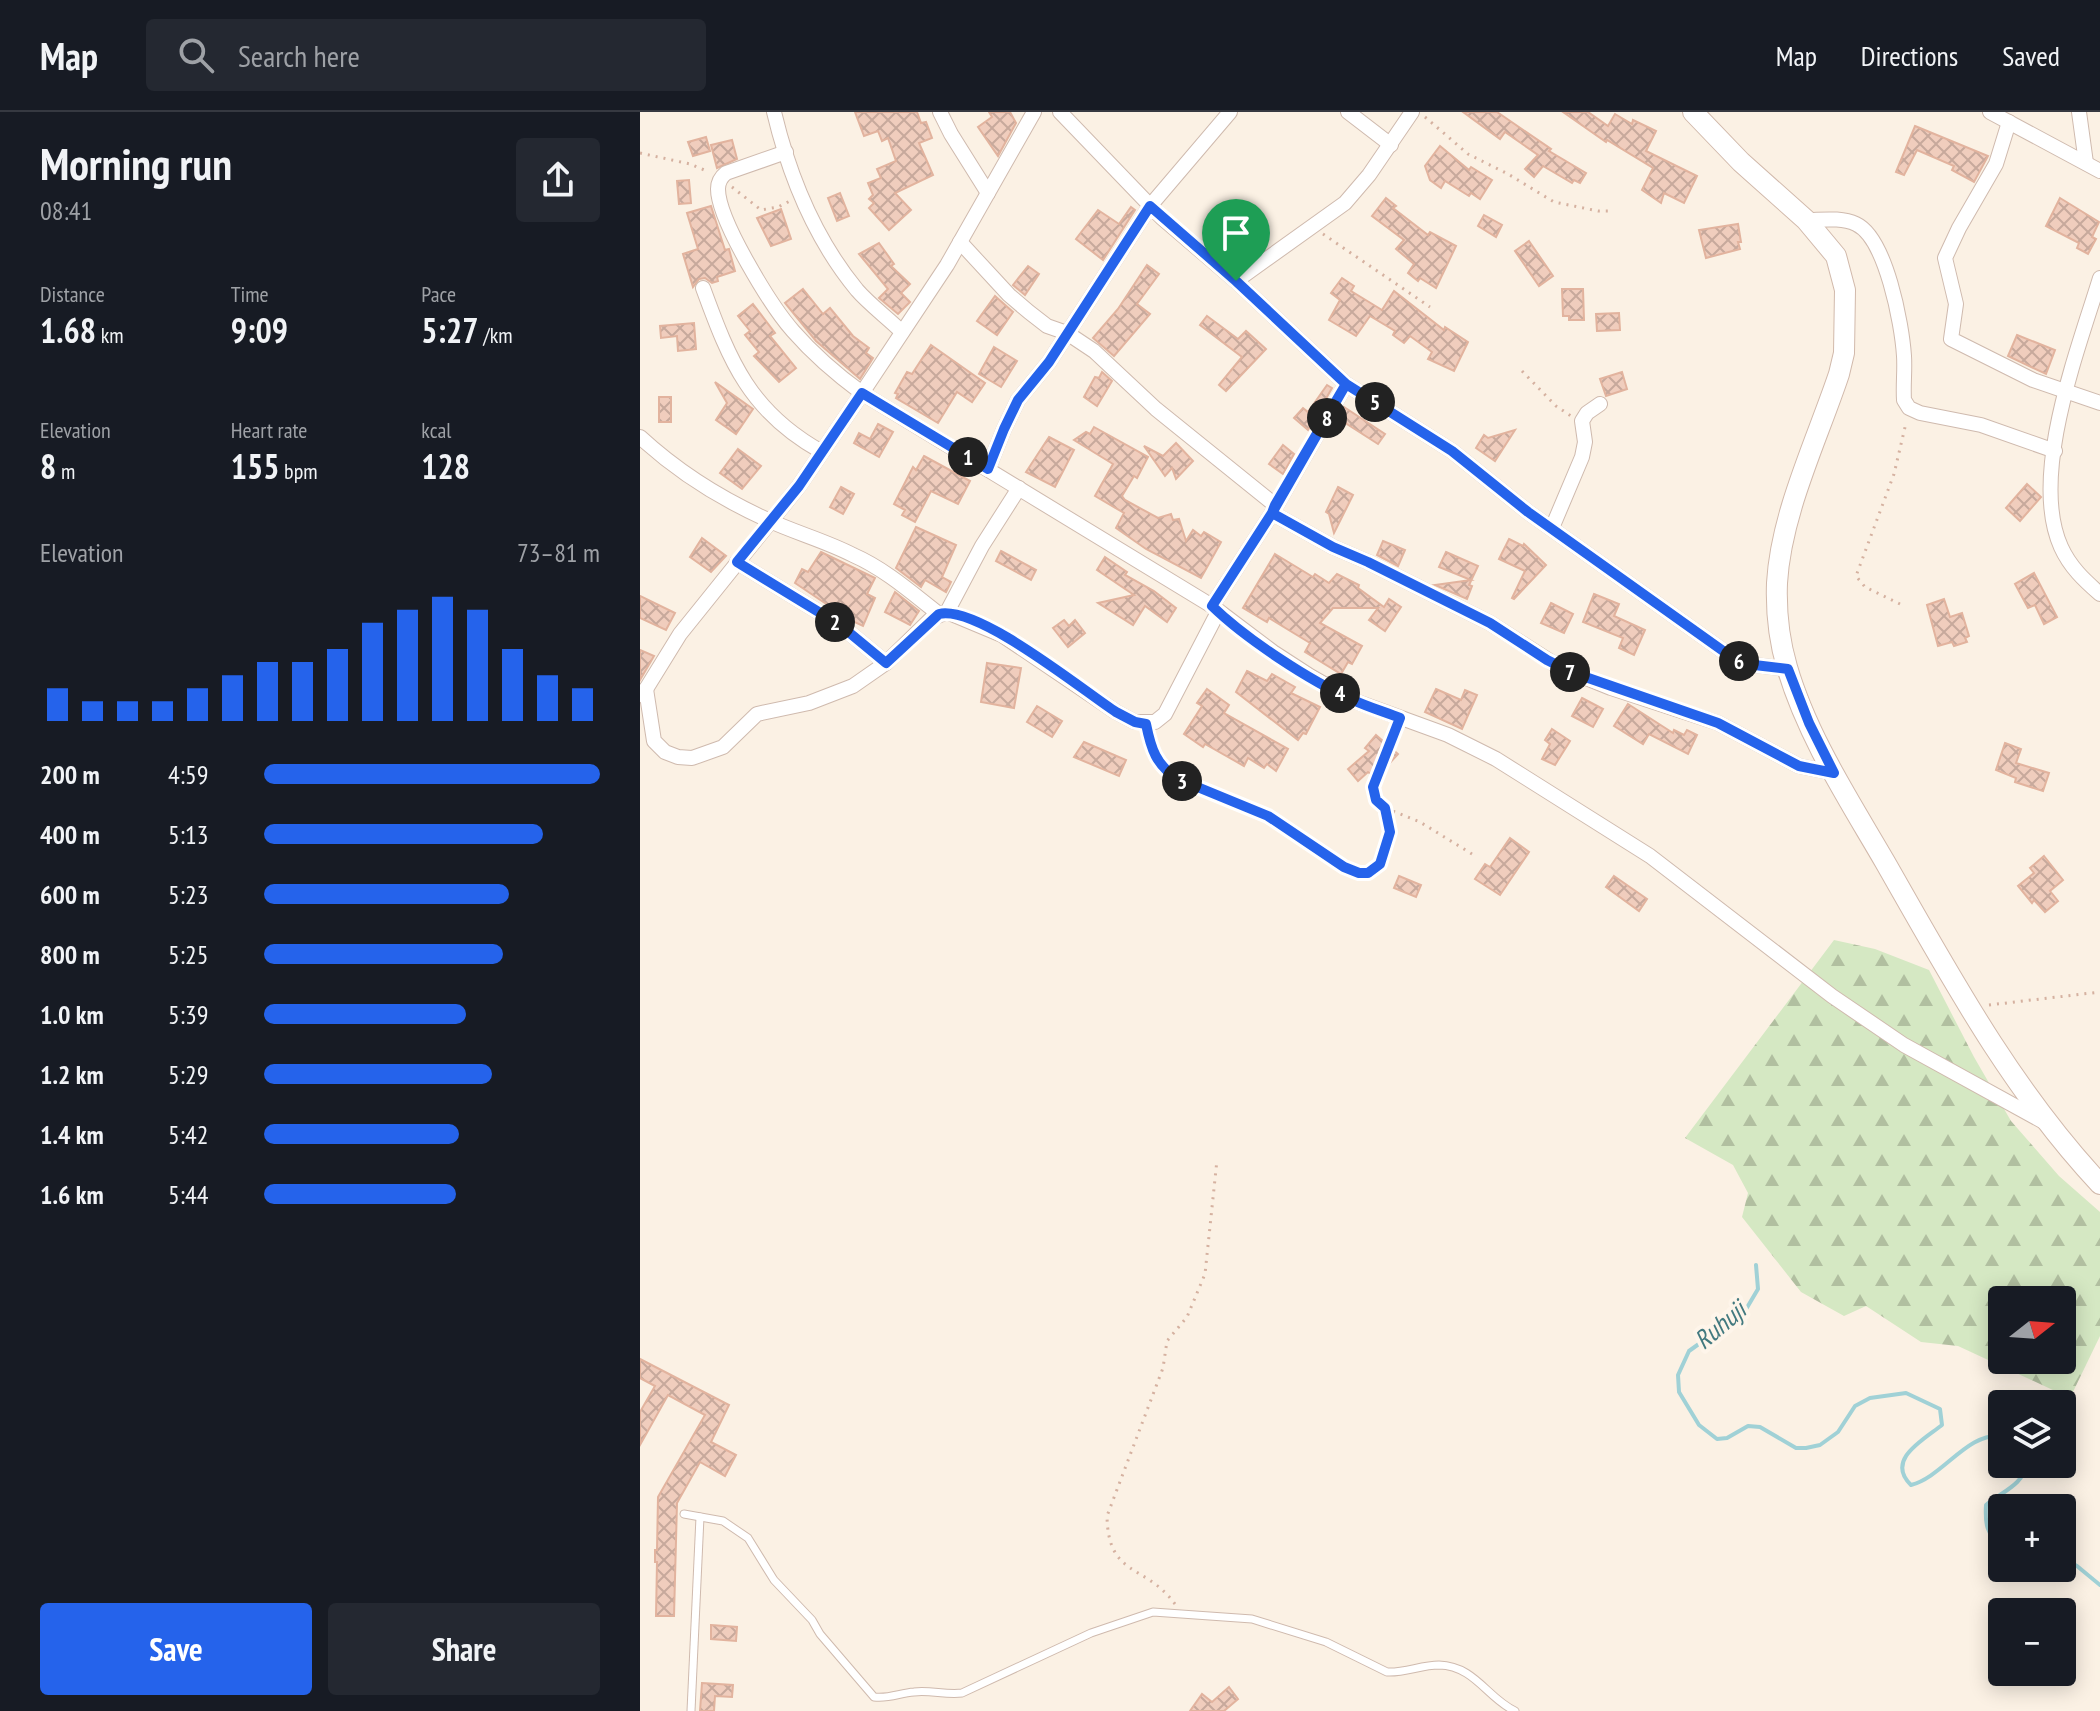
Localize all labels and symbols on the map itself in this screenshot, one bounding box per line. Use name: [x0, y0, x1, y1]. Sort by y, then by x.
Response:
pin: [1202, 199, 1270, 281]
pin: 5: [1355, 382, 1395, 422]
pin: 8: [1307, 398, 1347, 438]
pin: 1: [948, 437, 988, 477]
pin: 2: [815, 602, 855, 642]
pin: 6: [1719, 641, 1759, 681]
pin: 7: [1550, 652, 1590, 692]
pin: 4: [1320, 673, 1360, 713]
pin: 3: [1162, 761, 1202, 801]
north arrow: [1988, 1286, 2076, 1374]
water label: Ruhuji: [1687, 1291, 1755, 1356]

